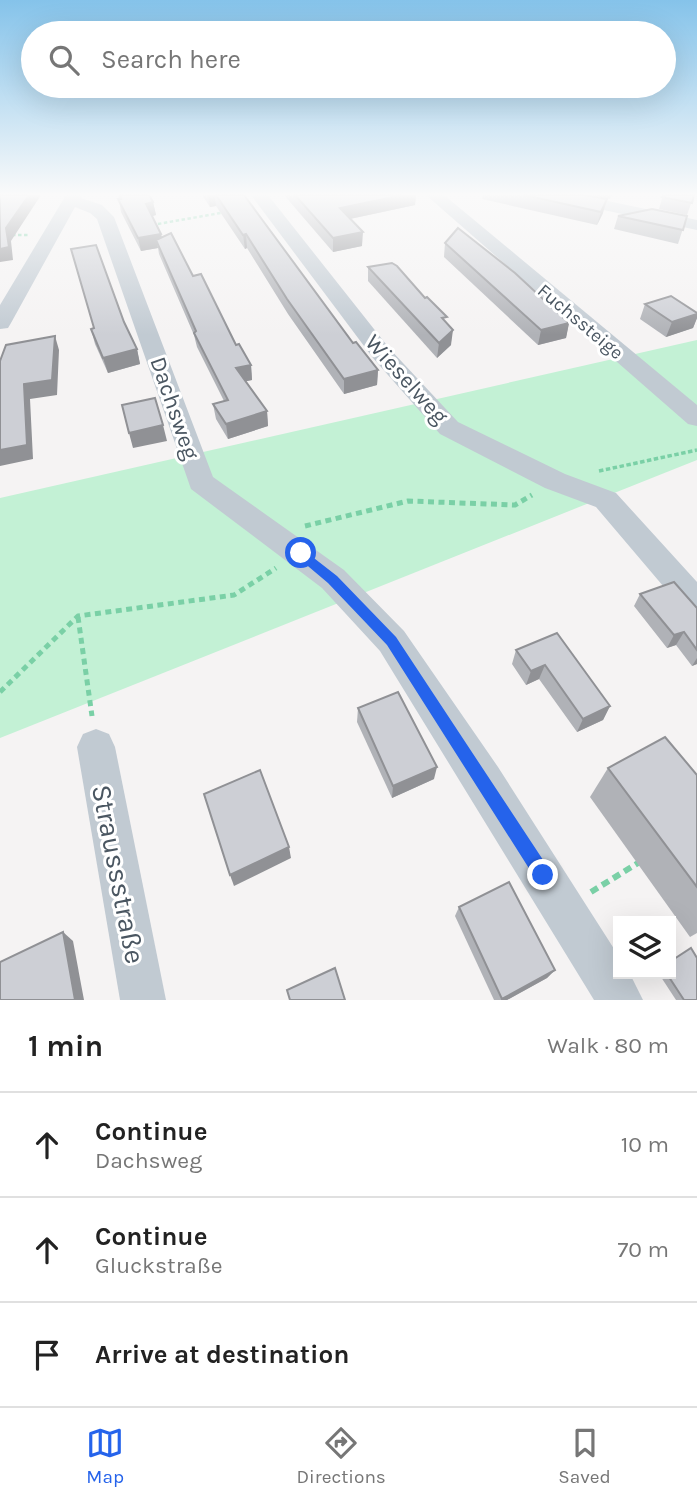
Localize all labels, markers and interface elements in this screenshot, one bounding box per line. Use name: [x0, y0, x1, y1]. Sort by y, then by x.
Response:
search box: [21, 21, 676, 98]
icon: search: [45, 41, 83, 79]
text: Search here: [101, 44, 241, 75]
street label: Fuchssteige: [533, 279, 628, 364]
street label: Wieselweg: [359, 329, 454, 430]
street label: Dachsweg: [144, 353, 205, 463]
route start: [285, 537, 316, 568]
street label: Straussstraße: [85, 782, 152, 966]
route end: [527, 859, 558, 890]
map controls: [613, 916, 676, 979]
button: layers: [613, 916, 676, 979]
text: 1 min: [28, 1028, 103, 1064]
text: Walk · 80 m: [547, 1032, 669, 1059]
text: Continue: [95, 1116, 207, 1147]
icon: ahead: [28, 1126, 66, 1164]
text: 10 m: [621, 1131, 669, 1158]
text: Dachsweg: [95, 1147, 202, 1174]
text: Continue: [95, 1221, 207, 1252]
icon: ahead: [28, 1231, 66, 1269]
text: 70 m: [618, 1236, 669, 1263]
text: Gluckstraße: [95, 1252, 223, 1279]
icon: arrive: [28, 1336, 66, 1374]
text: Arrive at destination: [95, 1339, 349, 1370]
tab: Map: [86, 1424, 124, 1488]
tab: Directions: [297, 1424, 386, 1488]
tab: Saved: [558, 1424, 611, 1488]

